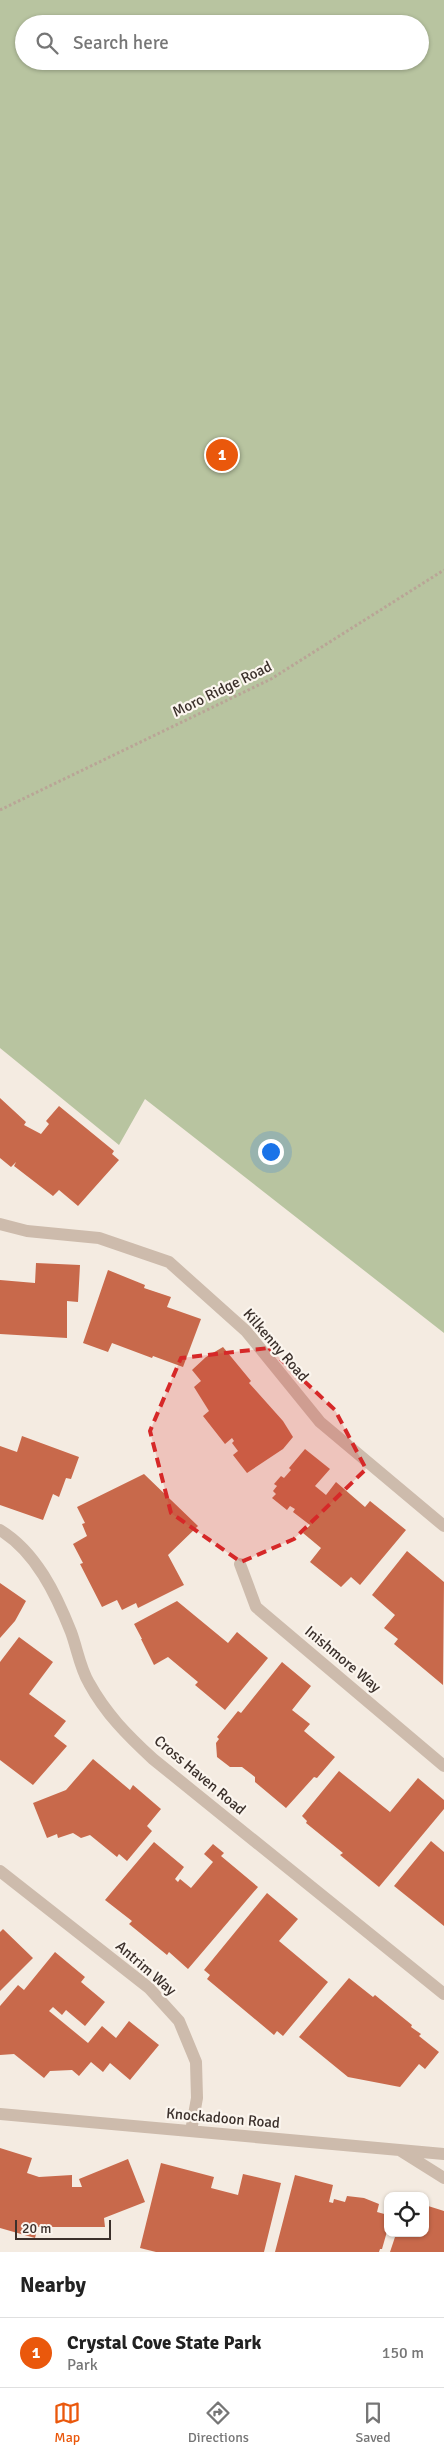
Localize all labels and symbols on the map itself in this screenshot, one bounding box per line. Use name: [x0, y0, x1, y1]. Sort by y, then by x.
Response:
pin: 1: [206, 436, 238, 474]
street label: Moro Ridge Road: [169, 657, 275, 721]
your location: [258, 1139, 284, 1165]
street label: Kilkenny Road: [239, 1305, 313, 1385]
street label: Inishmore Way: [301, 1622, 385, 1696]
street label: Cross Haven Road: [151, 1732, 249, 1818]
street label: Antrim Way: [112, 1937, 180, 1999]
street label: Knockadoon Road: [165, 2104, 281, 2132]
scale bar: [15, 2217, 111, 2240]

